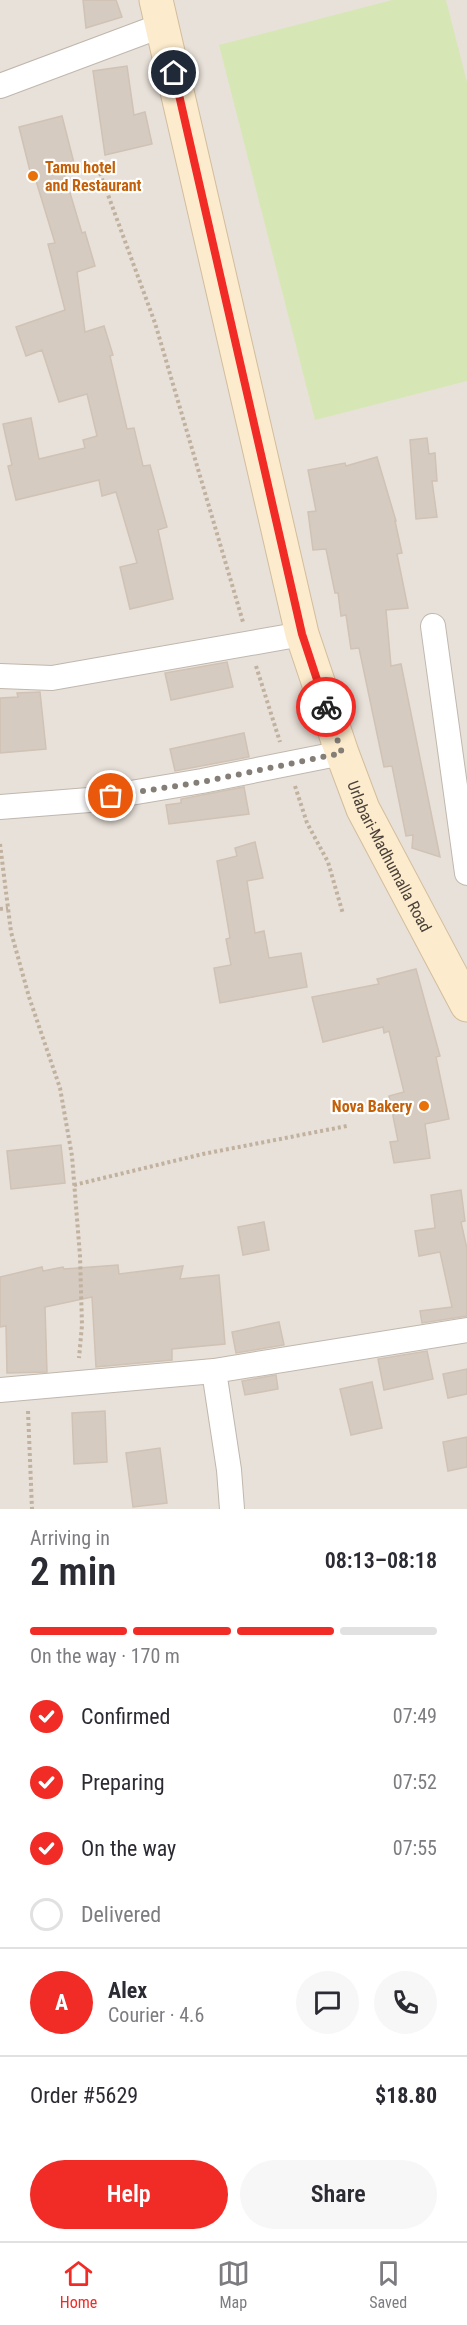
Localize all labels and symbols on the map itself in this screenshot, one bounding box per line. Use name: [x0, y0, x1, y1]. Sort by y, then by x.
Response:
pin: [148, 47, 199, 98]
place label: Tamu hotel and Restaurant: [45, 158, 142, 195]
marker: Tamu hotel and Restaurant: [26, 169, 40, 183]
courier: [296, 677, 356, 737]
pin: [85, 770, 136, 821]
street label: Urlabari-Madhumalla Road: [343, 778, 435, 935]
place label: Nova Bakery: [332, 1097, 412, 1116]
marker: Nova Bakery: [417, 1099, 431, 1113]

